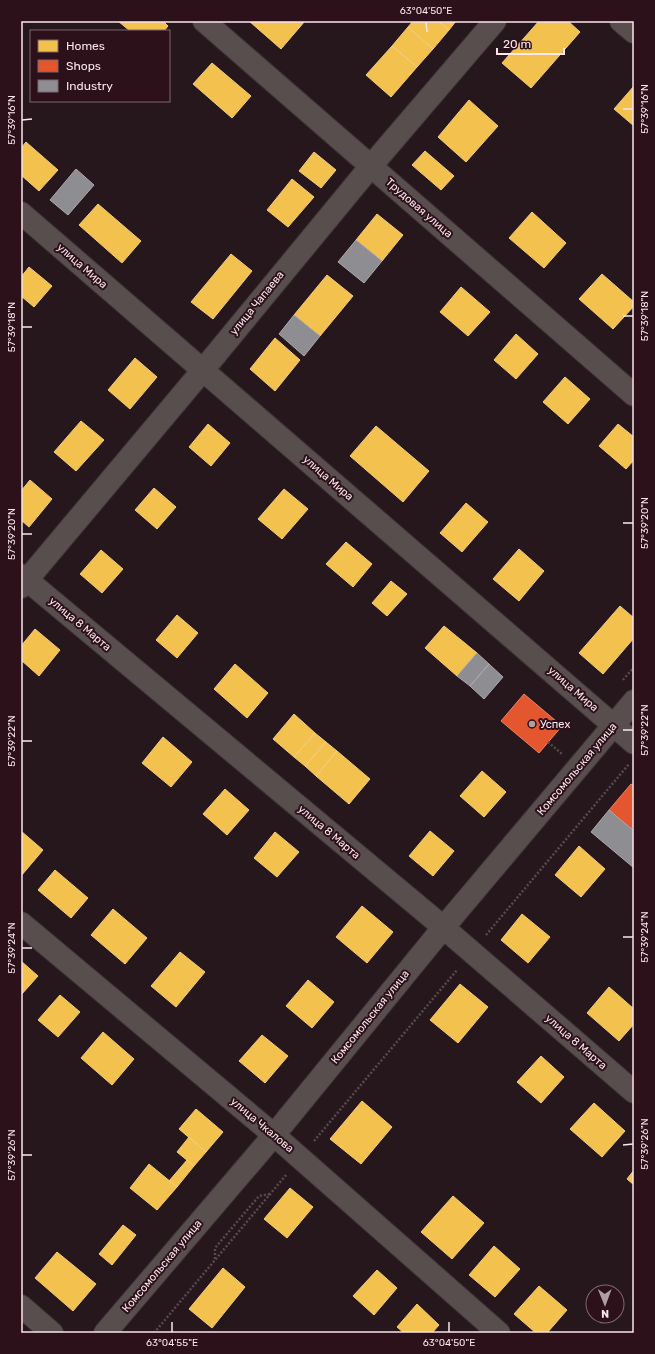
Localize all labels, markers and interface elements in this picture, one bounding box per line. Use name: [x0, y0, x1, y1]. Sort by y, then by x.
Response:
text: 63°04'50"E: [400, 5, 452, 17]
legend: [30, 30, 170, 102]
scale bar: [497, 30, 564, 56]
text: 20 m: [503, 37, 531, 51]
text: Homes: [66, 39, 105, 53]
text: Shops: [66, 59, 101, 73]
text: Industry: [66, 79, 113, 93]
text: 57°39'16"N: [639, 84, 651, 134]
text: 57°39'16"N: [6, 95, 18, 145]
street label: Трудовая улица: [383, 175, 455, 241]
street label: улица Мира: [54, 241, 110, 291]
street label: улица Чапаева: [227, 268, 287, 338]
text: 57°39'18"N: [639, 291, 651, 341]
text: 57°39'18"N: [6, 302, 18, 352]
street label: улица Мира: [300, 453, 356, 503]
text: 57°39'20"N: [639, 497, 651, 549]
text: 57°39'20"N: [6, 508, 18, 560]
street label: улица 8 Марта: [46, 594, 114, 654]
street label: улица Мира: [545, 664, 601, 714]
text: 57°39'22"N: [639, 704, 651, 756]
text: 57°39'22"N: [6, 715, 18, 767]
place label: Успех: [540, 718, 570, 731]
marker: Успех: [527, 719, 537, 729]
street label: Комсомольская улица: [534, 720, 620, 818]
street label: улица 8 Марта: [295, 802, 363, 862]
text: 57°39'24"N: [639, 911, 651, 963]
text: 57°39'24"N: [6, 922, 18, 974]
street label: Комсомольская улица: [328, 967, 412, 1067]
street label: улица 8 Марта: [543, 1012, 609, 1072]
street label: улица Чкалова: [228, 1095, 296, 1155]
text: 57°39'26"N: [639, 1118, 651, 1170]
text: 57°39'26"N: [6, 1129, 18, 1181]
street label: Комсомольская улица: [119, 1217, 205, 1315]
north arrow: [585, 1284, 625, 1324]
text: N: [601, 1307, 609, 1320]
text: 63°04'55"E: [146, 1337, 198, 1349]
text: 63°04'50"E: [423, 1337, 475, 1349]

